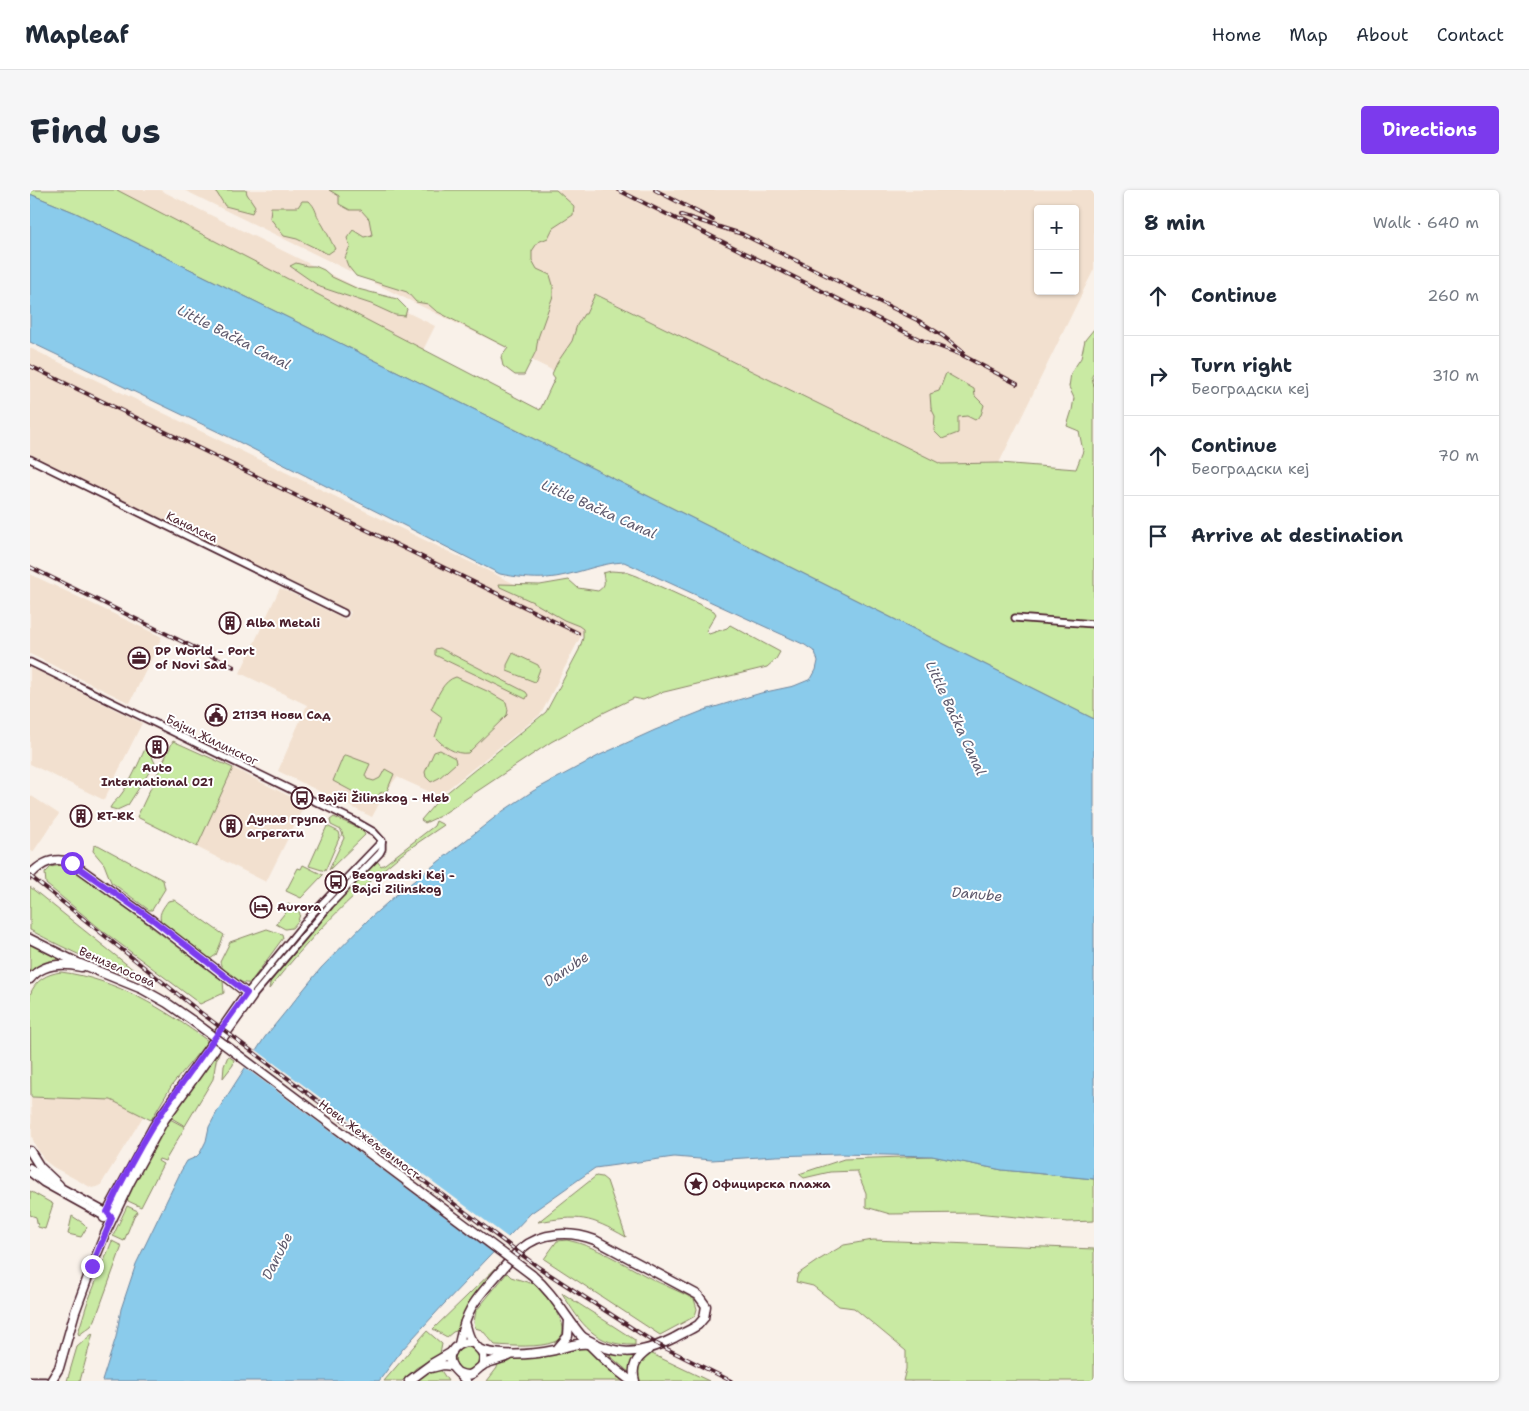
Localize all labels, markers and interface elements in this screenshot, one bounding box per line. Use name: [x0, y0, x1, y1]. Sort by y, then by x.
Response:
text: Mapleaf: [25, 19, 129, 51]
text: Home: [1212, 23, 1261, 47]
text: Map: [1289, 23, 1328, 47]
text: About: [1356, 23, 1409, 47]
text: Contact: [1437, 23, 1504, 47]
button: Directions: [1361, 106, 1499, 154]
text: Find us: [30, 107, 161, 154]
map controls: [1034, 205, 1079, 295]
button: +: [1034, 205, 1079, 250]
text: 8 min: [1144, 209, 1205, 237]
text: Walk · 640 m: [1373, 212, 1479, 233]
button: −: [1034, 250, 1079, 295]
icon: ahead: [1144, 282, 1172, 310]
text: Continue: [1191, 283, 1277, 308]
text: 260 m: [1427, 285, 1479, 306]
water label: Little Bačka Canal: [175, 301, 293, 373]
text: Turn right: [1191, 353, 1292, 378]
icon: right: [1144, 362, 1172, 390]
text: 310 m: [1432, 365, 1479, 386]
text: Београдски кеј: [1191, 378, 1309, 399]
text: Continue: [1191, 433, 1277, 458]
icon: ahead: [1144, 442, 1172, 470]
text: 70 m: [1438, 445, 1479, 466]
text: Београдски кеј: [1191, 458, 1309, 479]
water label: Little Bačka Canal: [539, 475, 659, 543]
street label: Каналска: [164, 508, 221, 547]
icon: arrive: [1144, 522, 1172, 550]
text: Arrive at destination: [1191, 523, 1403, 548]
building icon: Alba Metali: [218, 611, 242, 635]
place label: Alba Metali: [246, 615, 321, 631]
place label: DP World - Port of Novi Sad: [155, 643, 255, 673]
office icon: DP World - Port of Novi Sad: [127, 646, 151, 670]
water label: Little Bačka Canal: [922, 658, 990, 778]
public building icon: 21139 Нови Сад: [204, 703, 228, 727]
place label: 21139 Нови Сад: [232, 707, 331, 723]
street label: Бајчи Жилинског: [163, 711, 261, 770]
building icon: Auto International 021: [145, 735, 169, 759]
place label: Auto International 021: [101, 760, 213, 790]
bus stop icon: Bajči Žilinskog - Hleb: [290, 786, 314, 810]
place label: Bajči Žilinskog - Hleb: [318, 790, 449, 806]
building icon: RT-RK: [69, 804, 93, 828]
place label: RT-RK: [97, 808, 135, 824]
place label: Дунав група агрегати: [247, 811, 328, 841]
building icon: Дунав група агрегати: [219, 814, 243, 838]
route start: [61, 852, 84, 875]
place label: Beogradski Kej - Bajci Zilinskog: [352, 867, 455, 897]
bus stop icon: Beogradski Kej - Bajci Zilinskog: [324, 870, 348, 894]
water label: Danube: [951, 883, 1003, 905]
hotel icon: Aurora: [249, 895, 273, 919]
place label: Aurora: [277, 899, 322, 915]
street label: Венизелосова: [76, 943, 158, 991]
water label: Danube: [540, 947, 592, 991]
street label: Нови Жежељев мост: [315, 1096, 423, 1183]
place icon: Официрска плажа: [684, 1172, 708, 1196]
place label: Официрска плажа: [712, 1176, 831, 1192]
water label: Danube: [257, 1229, 297, 1283]
route end: [81, 1255, 104, 1278]

